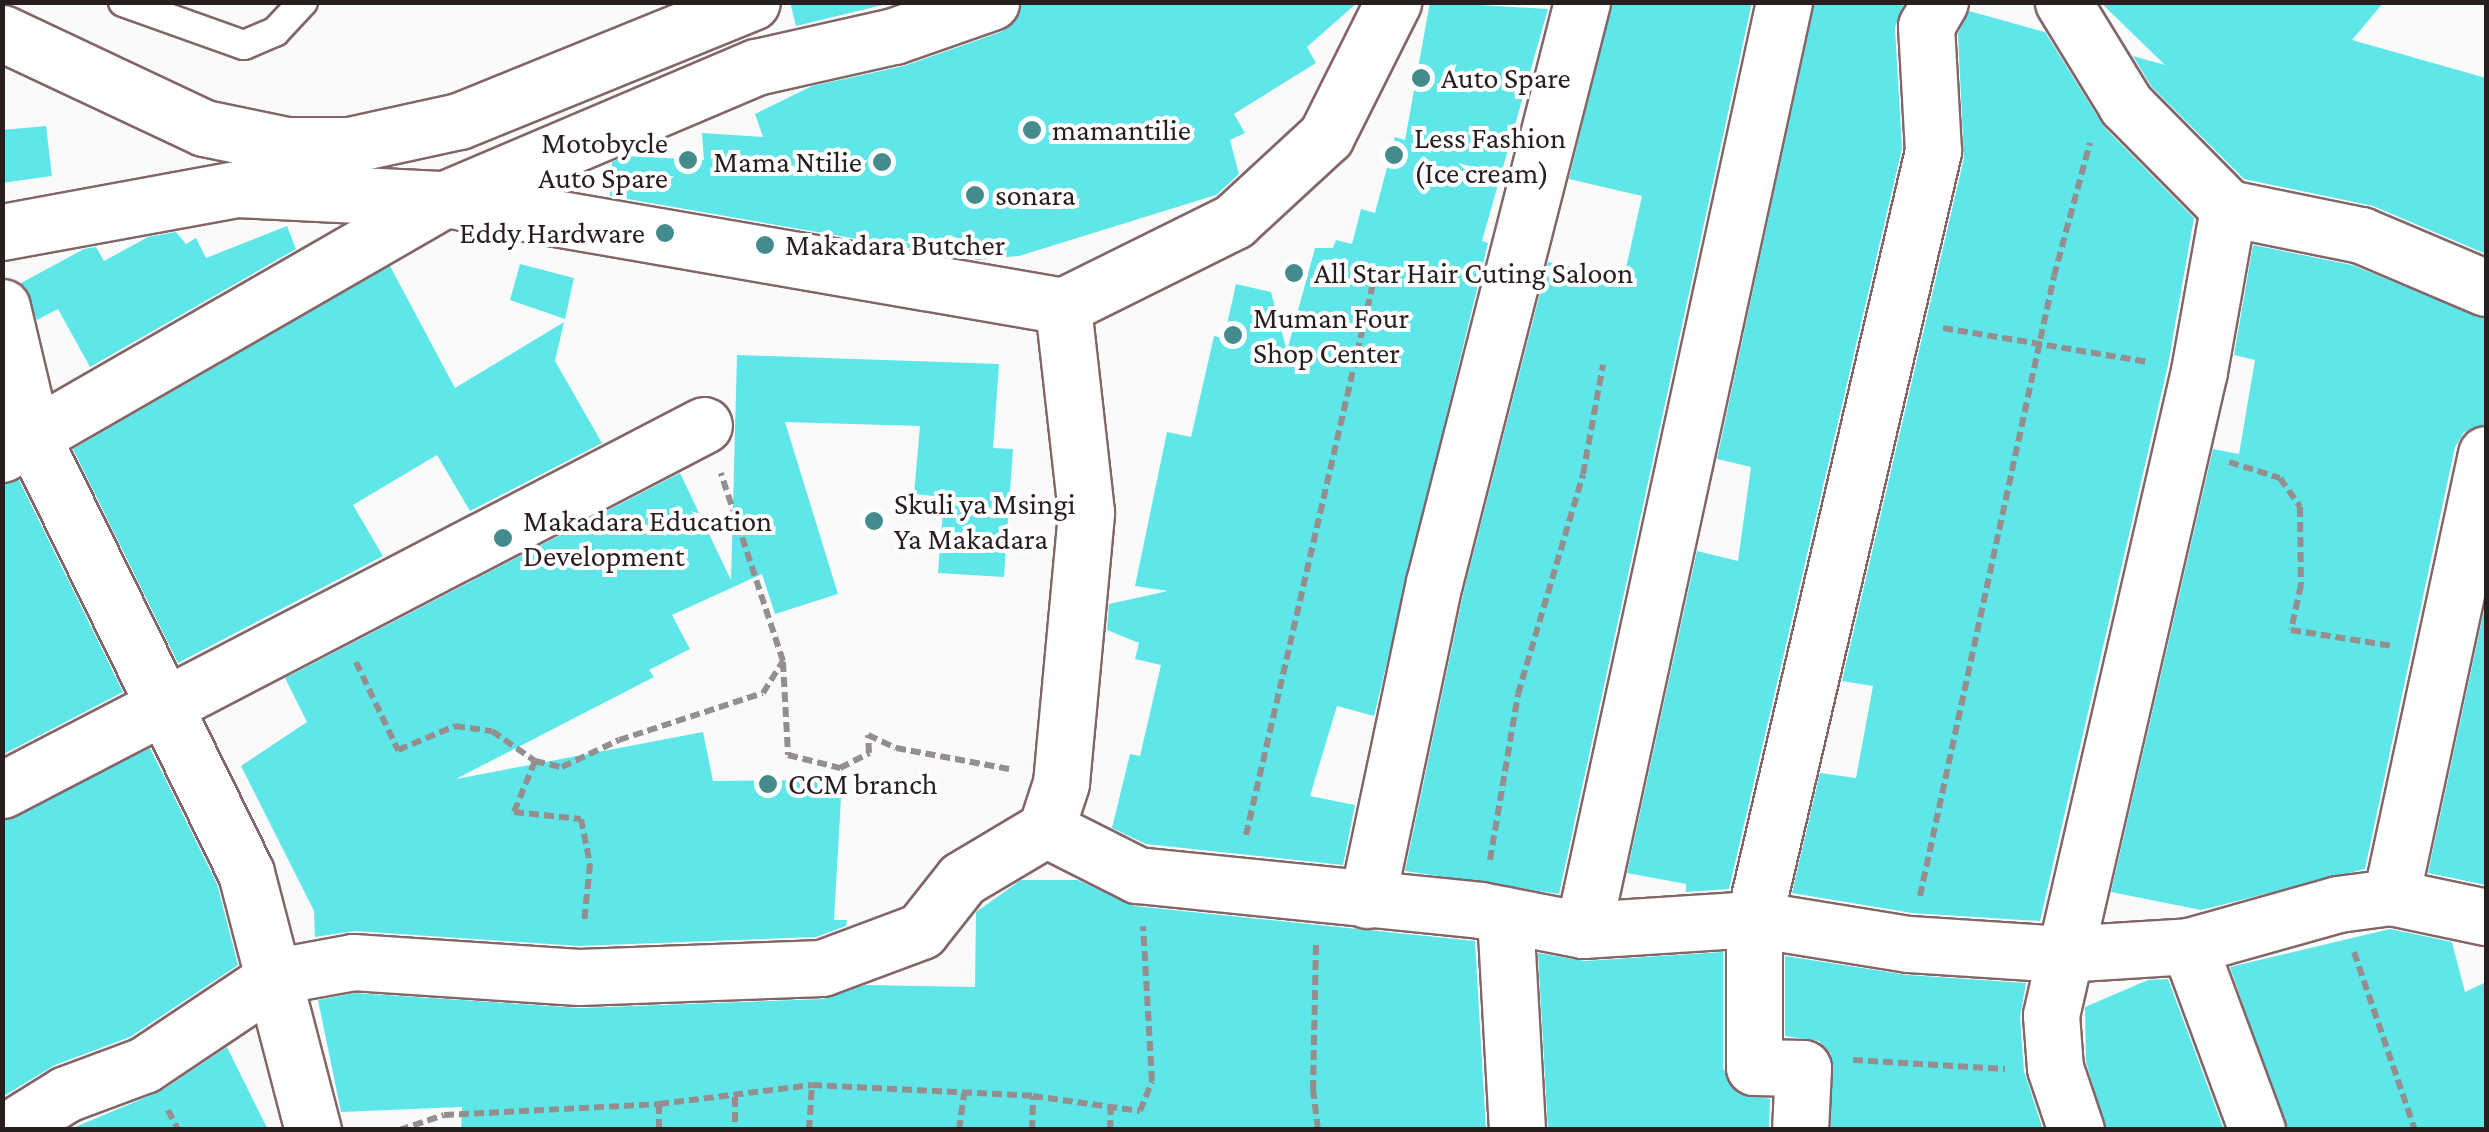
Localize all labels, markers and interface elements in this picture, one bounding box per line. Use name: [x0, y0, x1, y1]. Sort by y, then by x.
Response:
place label: Auto Spare: [1441, 60, 1571, 96]
marker: Auto Spare: [1410, 67, 1432, 89]
place label: mamantilie: [1052, 112, 1191, 148]
marker: mamantilie: [1021, 119, 1043, 141]
place label: Less Fashion (Ice cream): [1414, 120, 1566, 190]
place label: Motobycle Auto Spare: [538, 125, 668, 196]
place label: Mama Ntilie: [713, 144, 862, 180]
marker: Less Fashion (Ice cream): [1383, 144, 1405, 166]
marker: Motobycle Auto Spare: [677, 149, 699, 171]
marker: Mama Ntilie: [871, 151, 893, 173]
place label: sonara: [995, 177, 1076, 213]
marker: sonara: [964, 184, 986, 206]
place label: Eddy Hardware: [459, 215, 645, 251]
marker: Eddy Hardware: [654, 222, 676, 244]
place label: Makadara Butcher: [785, 227, 1005, 263]
marker: Makadara Butcher: [754, 234, 776, 256]
place label: All Star Hair Cuting Saloon: [1314, 255, 1633, 291]
marker: All Star Hair Cuting Saloon: [1283, 262, 1305, 284]
place label: Muman Four Shop Center: [1253, 300, 1409, 370]
marker: Muman Four Shop Center: [1222, 324, 1244, 346]
place label: Skuli ya Msingi Ya Makadara: [894, 486, 1076, 556]
place label: Makadara Education Development: [523, 503, 772, 574]
marker: Skuli ya Msingi Ya Makadara: [863, 510, 885, 532]
marker: Makadara Education Development: [492, 527, 514, 549]
place label: CCM branch: [788, 766, 938, 802]
marker: CCM branch: [757, 773, 779, 795]

